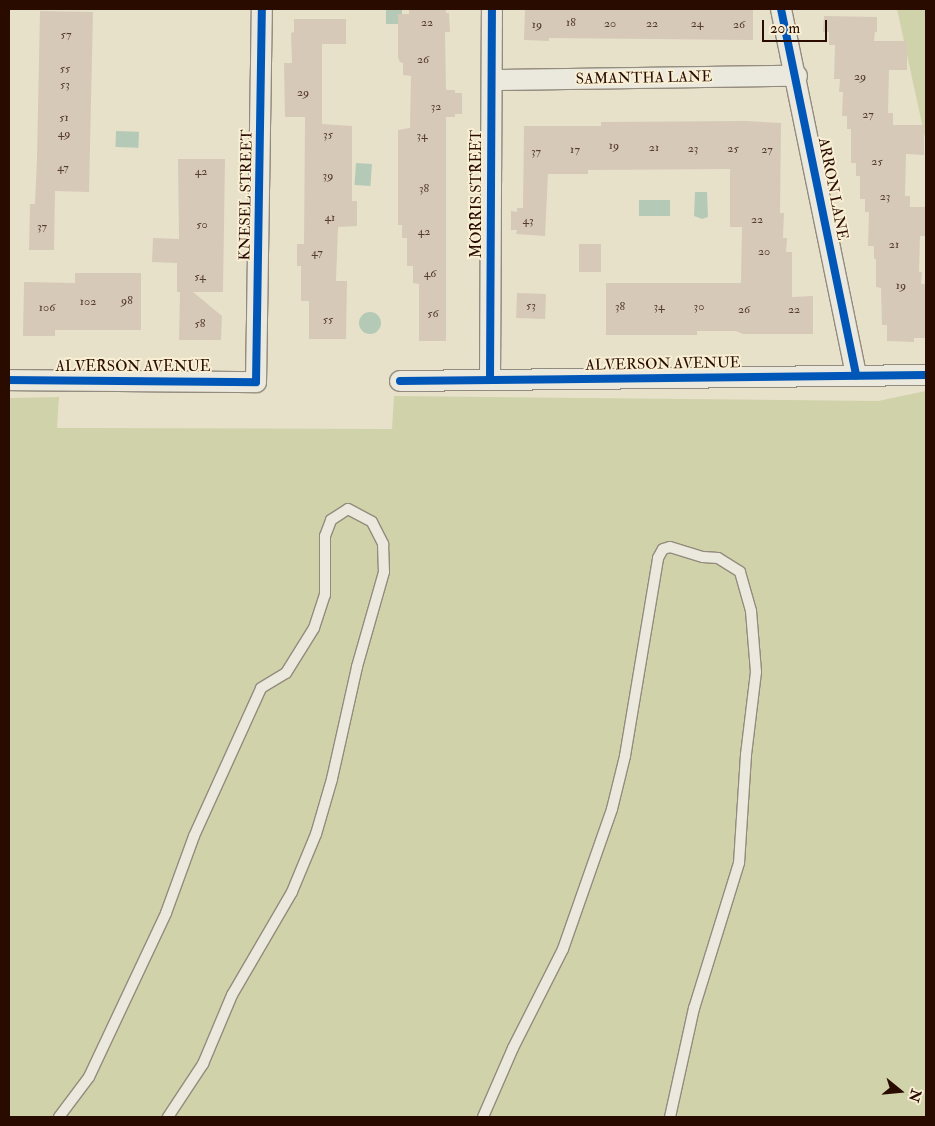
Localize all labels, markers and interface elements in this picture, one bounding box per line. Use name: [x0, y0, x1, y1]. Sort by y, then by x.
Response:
scale bar: [765, 10, 830, 42]
house number: 22: [421, 16, 433, 30]
house number: 18: [566, 16, 576, 30]
house number: 20: [604, 17, 616, 31]
house number: 22: [646, 17, 658, 31]
house number: 24: [691, 17, 703, 31]
house number: 19: [532, 18, 542, 32]
house number: 26: [733, 18, 745, 32]
text: 20 m: [770, 19, 800, 38]
house number: 57: [61, 28, 71, 42]
house number: 26: [417, 53, 429, 67]
house number: 55: [60, 62, 70, 76]
street label: SAMANTHA LANE: [576, 68, 712, 88]
house number: 29: [854, 70, 866, 84]
house number: 53: [60, 78, 70, 92]
house number: 29: [297, 86, 309, 100]
house number: 32: [431, 100, 441, 114]
house number: 27: [862, 108, 874, 122]
house number: 51: [59, 111, 69, 125]
house number: 49: [58, 127, 70, 141]
house number: 35: [323, 128, 333, 142]
street label: KNESEL STREET: [236, 129, 256, 261]
house number: 34: [416, 129, 428, 143]
street label: MORRIS STREET: [468, 130, 486, 258]
street label: ARRON LANE: [814, 136, 852, 242]
house number: 19: [609, 139, 619, 153]
house number: 21: [649, 141, 659, 155]
house number: 23: [688, 142, 698, 156]
house number: 25: [727, 142, 739, 156]
house number: 17: [570, 143, 580, 157]
house number: 27: [761, 143, 773, 157]
house number: 37: [531, 145, 541, 159]
house number: 25: [871, 155, 883, 169]
house number: 47: [57, 161, 69, 175]
house number: 42: [195, 165, 207, 179]
house number: 39: [323, 169, 333, 183]
house number: 38: [419, 182, 429, 196]
house number: 23: [880, 190, 890, 204]
house number: 41: [325, 211, 335, 225]
house number: 22: [751, 213, 763, 227]
house number: 43: [522, 214, 534, 228]
house number: 50: [196, 218, 208, 232]
house number: 37: [37, 220, 47, 234]
house number: 42: [418, 225, 430, 239]
house number: 21: [889, 238, 899, 252]
house number: 20: [758, 245, 770, 259]
house number: 47: [311, 246, 323, 260]
house number: 46: [424, 267, 436, 281]
house number: 54: [194, 270, 206, 284]
house number: 19: [896, 279, 906, 293]
house number: 98: [121, 294, 133, 308]
house number: 102: [80, 295, 96, 309]
house number: 53: [526, 299, 536, 313]
house number: 38: [615, 300, 625, 314]
house number: 34: [653, 300, 665, 314]
house number: 30: [694, 300, 704, 314]
house number: 106: [39, 301, 55, 315]
house number: 26: [738, 303, 750, 317]
house number: 22: [788, 303, 800, 317]
house number: 56: [427, 307, 439, 321]
house number: 55: [323, 313, 333, 327]
house number: 58: [195, 317, 205, 331]
street label: ALVERSON AVENUE: [585, 354, 741, 374]
street label: ALVERSON AVENUE: [55, 358, 211, 376]
north arrow: [875, 1066, 925, 1116]
text: N: [905, 1087, 925, 1104]

